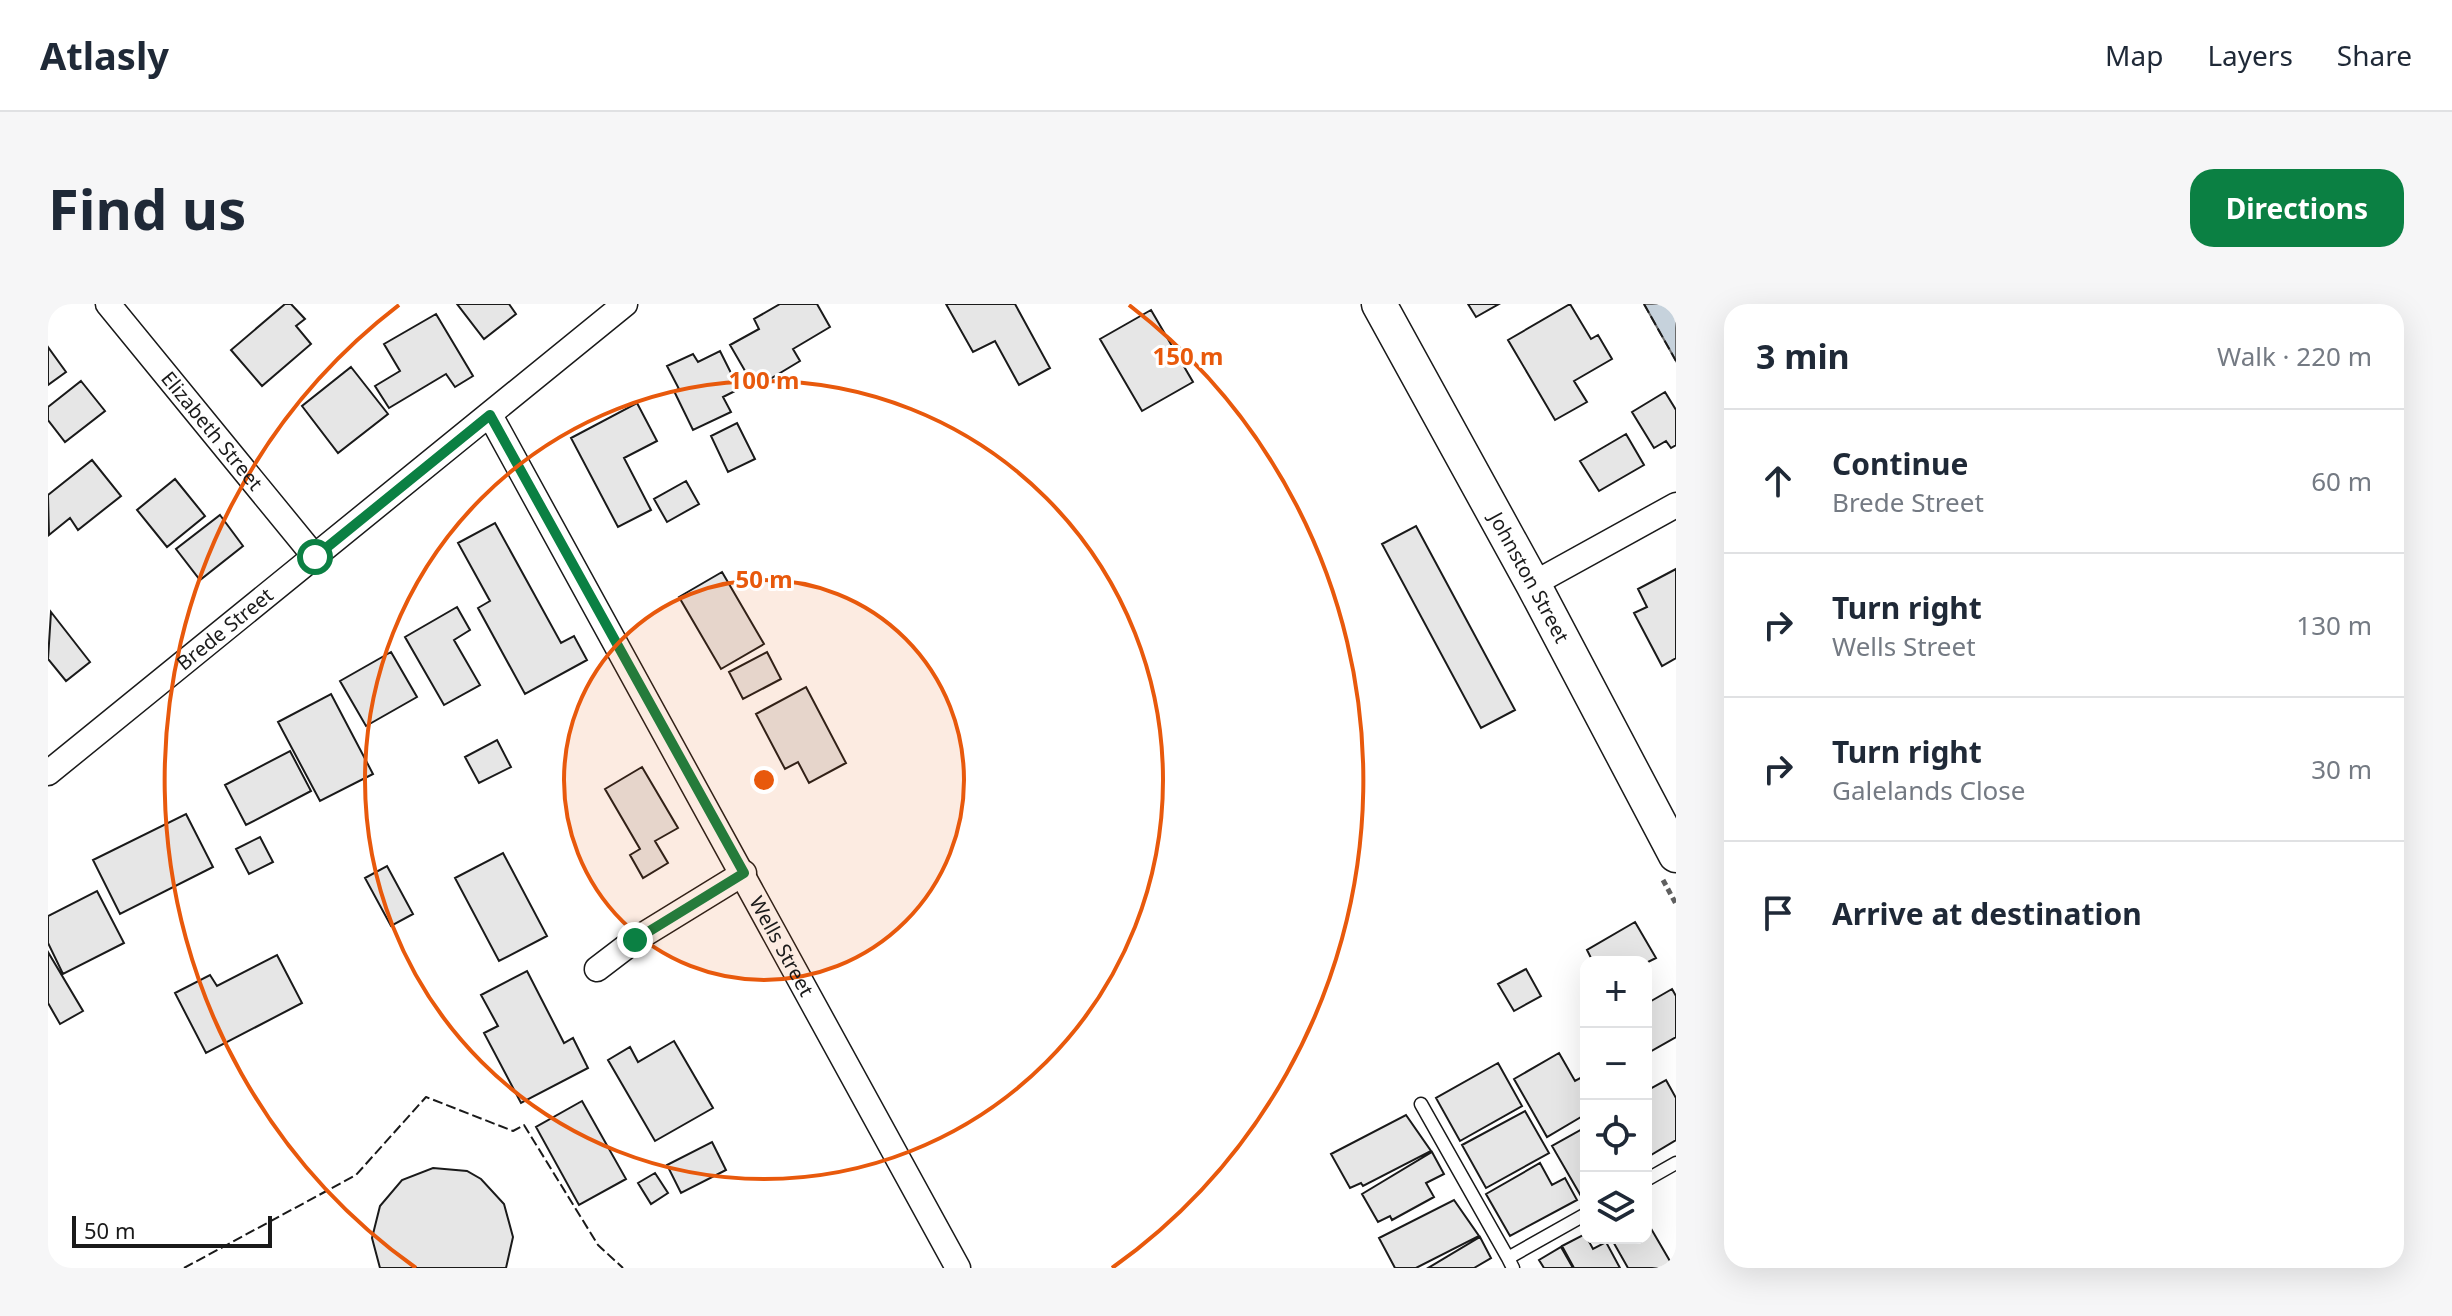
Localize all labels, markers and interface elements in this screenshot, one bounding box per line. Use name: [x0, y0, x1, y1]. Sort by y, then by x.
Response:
text: Atlasly: [40, 29, 169, 81]
text: Map: [2105, 36, 2163, 74]
text: Layers: [2207, 36, 2293, 74]
text: Share: [2337, 36, 2412, 74]
button: Directions: [2190, 169, 2404, 247]
text: Find us: [48, 170, 246, 246]
text: 3 min: [1756, 333, 1850, 379]
text: Walk · 220 m: [2217, 338, 2372, 374]
text: 150 m: [1153, 339, 1223, 372]
text: 100 m: [729, 363, 799, 396]
street label: Elizabeth Street: [155, 365, 269, 496]
text: Continue: [1832, 443, 1968, 484]
icon: ahead: [1756, 459, 1800, 503]
text: 60 m: [2311, 463, 2372, 499]
text: Brede Street: [1832, 484, 1984, 520]
street label: Johnston Street: [1482, 505, 1576, 647]
route start: [297, 539, 333, 575]
text: 50 m: [735, 562, 793, 595]
street label: Brede Street: [171, 581, 278, 676]
text: Turn right: [1832, 587, 1982, 628]
icon: right: [1756, 603, 1800, 647]
text: 130 m: [2296, 607, 2372, 643]
text: Wells Street: [1832, 628, 1976, 664]
text: Turn right: [1832, 731, 1982, 772]
icon: right: [1756, 747, 1800, 791]
text: 30 m: [2311, 751, 2372, 787]
centre of rings: [750, 766, 778, 794]
text: Galelands Close: [1832, 772, 2025, 808]
street label: Wells Street: [744, 891, 820, 1001]
icon: arrive: [1756, 891, 1800, 935]
text: Arrive at destination: [1832, 893, 2142, 934]
route end: [617, 922, 653, 958]
map controls: [1580, 956, 1652, 1244]
button: +: [1580, 956, 1652, 1028]
button: −: [1580, 1028, 1652, 1100]
button: locate: [1580, 1100, 1652, 1172]
button: layers: [1580, 1172, 1652, 1244]
scale bar: [72, 1212, 272, 1248]
text: 50 m: [84, 1215, 135, 1245]

